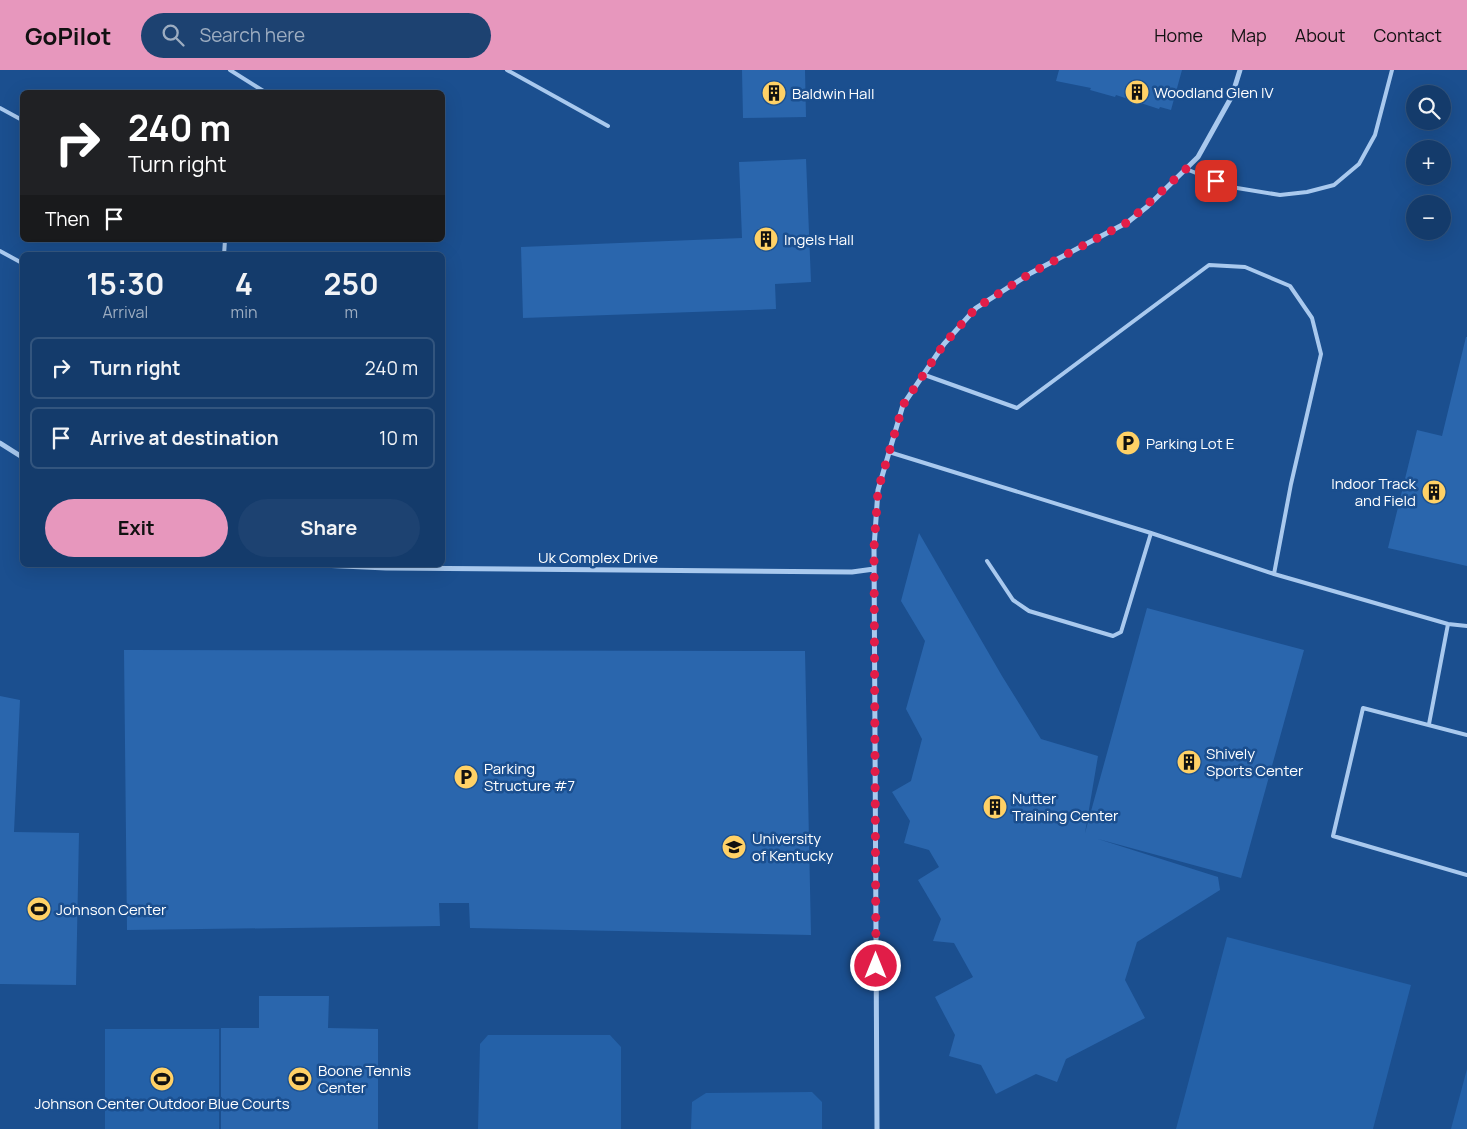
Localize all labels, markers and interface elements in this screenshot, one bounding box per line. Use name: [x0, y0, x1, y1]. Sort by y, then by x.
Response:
search box: [141, 13, 491, 58]
text: GoPilot: [25, 19, 111, 52]
icon: search: [159, 21, 187, 49]
text: Search here: [199, 22, 305, 48]
text: Home: [1154, 23, 1203, 47]
text: Map: [1231, 23, 1267, 47]
text: About: [1295, 23, 1345, 47]
text: Contact: [1373, 23, 1442, 47]
building icon: Woodland Glen IV: [1124, 79, 1150, 105]
building icon: Baldwin Hall: [761, 80, 787, 106]
place label: Woodland Glen IV: [1154, 82, 1273, 103]
place label: Baldwin Hall: [792, 83, 874, 104]
map controls: [1406, 85, 1451, 240]
button: search: [1406, 85, 1451, 130]
text: 240 m: [128, 104, 231, 152]
icon: right: [45, 110, 110, 175]
button: +: [1406, 140, 1451, 185]
text: Turn right: [128, 149, 226, 179]
pin: [1195, 160, 1237, 202]
icon: arrive: [1202, 167, 1230, 195]
button: −: [1406, 195, 1451, 240]
icon: arrive: [100, 205, 128, 233]
text: Then: [45, 206, 90, 232]
building icon: Ingels Hall: [753, 226, 779, 252]
place label: Ingels Hall: [784, 229, 854, 250]
text: 15:30: [86, 263, 164, 304]
text: 4: [235, 263, 253, 304]
text: 250: [324, 263, 379, 304]
text: Arrival: [102, 301, 148, 323]
text: min: [231, 301, 257, 323]
text: m: [344, 301, 358, 323]
icon: right: [47, 354, 75, 382]
text: Turn right: [90, 355, 180, 381]
text: 240 m: [365, 355, 418, 381]
icon: arrive: [47, 424, 75, 452]
text: Arrive at destination: [90, 425, 279, 451]
text: 10 m: [379, 425, 418, 451]
parking icon: Parking Lot E: [1115, 430, 1141, 456]
place label: Parking Lot E: [1146, 433, 1234, 454]
place label: Indoor Track and Field: [1331, 473, 1417, 511]
building icon: Indoor Track and Field: [1421, 479, 1447, 505]
button: Exit: [45, 499, 228, 557]
button: Share: [238, 499, 420, 557]
street label: Uk Complex Drive: [538, 547, 658, 568]
place label: Shively Sports Center: [1206, 743, 1304, 781]
building icon: Shively Sports Center: [1176, 749, 1202, 775]
place label: Parking Structure #7: [484, 758, 575, 796]
parking icon: Parking Structure #7: [453, 764, 479, 790]
place label: Nutter Training Center: [1012, 788, 1119, 826]
building icon: Nutter Training Center: [982, 794, 1008, 820]
place label: University of Kentucky: [752, 828, 834, 866]
school or university icon: University of Kentucky: [721, 834, 747, 860]
sports icon: Johnson Center: [26, 896, 52, 922]
place label: Johnson Center: [56, 899, 167, 920]
position arrow: [849, 939, 901, 991]
place label: Boone Tennis Center: [318, 1060, 411, 1098]
sports icon: Johnson Center Outdoor Blue Courts: [149, 1066, 175, 1092]
sports icon: Boone Tennis Center: [287, 1066, 313, 1092]
place label: Johnson Center Outdoor Blue Courts: [34, 1093, 290, 1114]

